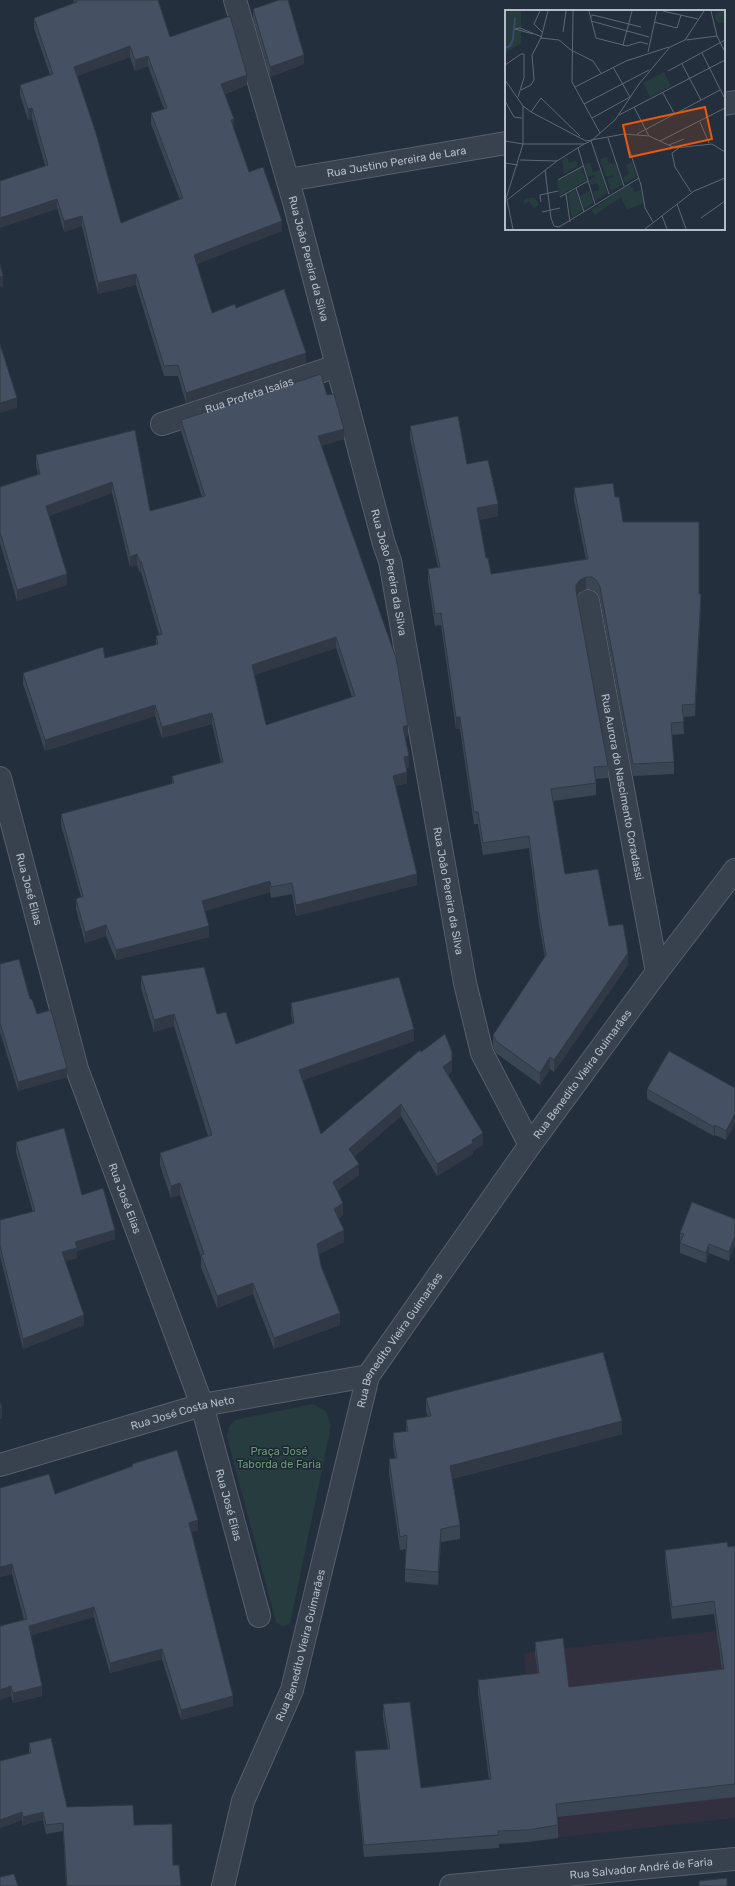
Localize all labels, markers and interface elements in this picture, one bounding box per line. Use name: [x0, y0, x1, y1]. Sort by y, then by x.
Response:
inset map: [505, 10, 725, 230]
street label: Rua Justino Pereira de Lara: [326, 143, 467, 180]
street label: Rua João Pereira da Silva: [286, 194, 332, 323]
street label: Rua Profeta Isaías: [203, 374, 296, 416]
street label: Rua João Pereira da Silva: [369, 508, 410, 637]
street label: Rua Aurora do Nascimento Coradassi: [599, 692, 646, 881]
street label: Rua João Pereira da Silva: [431, 826, 466, 956]
street label: Rua José Elias: [14, 852, 45, 927]
street label: Rua Benedito Vieira Guimarães: [530, 1006, 634, 1141]
street label: Rua José Elias: [106, 1161, 144, 1236]
street label: Rua Benedito Vieira Guimarães: [354, 1270, 445, 1409]
street label: Rua José Costa Neto: [129, 1393, 236, 1432]
park label: Praça José Taborda de Faria: [237, 1445, 321, 1471]
street label: Rua José Elias: [213, 1467, 245, 1543]
street label: Rua Benedito Vieira Guimarães: [273, 1568, 328, 1723]
street label: Rua Salvador André de Faria: [569, 1855, 713, 1881]

